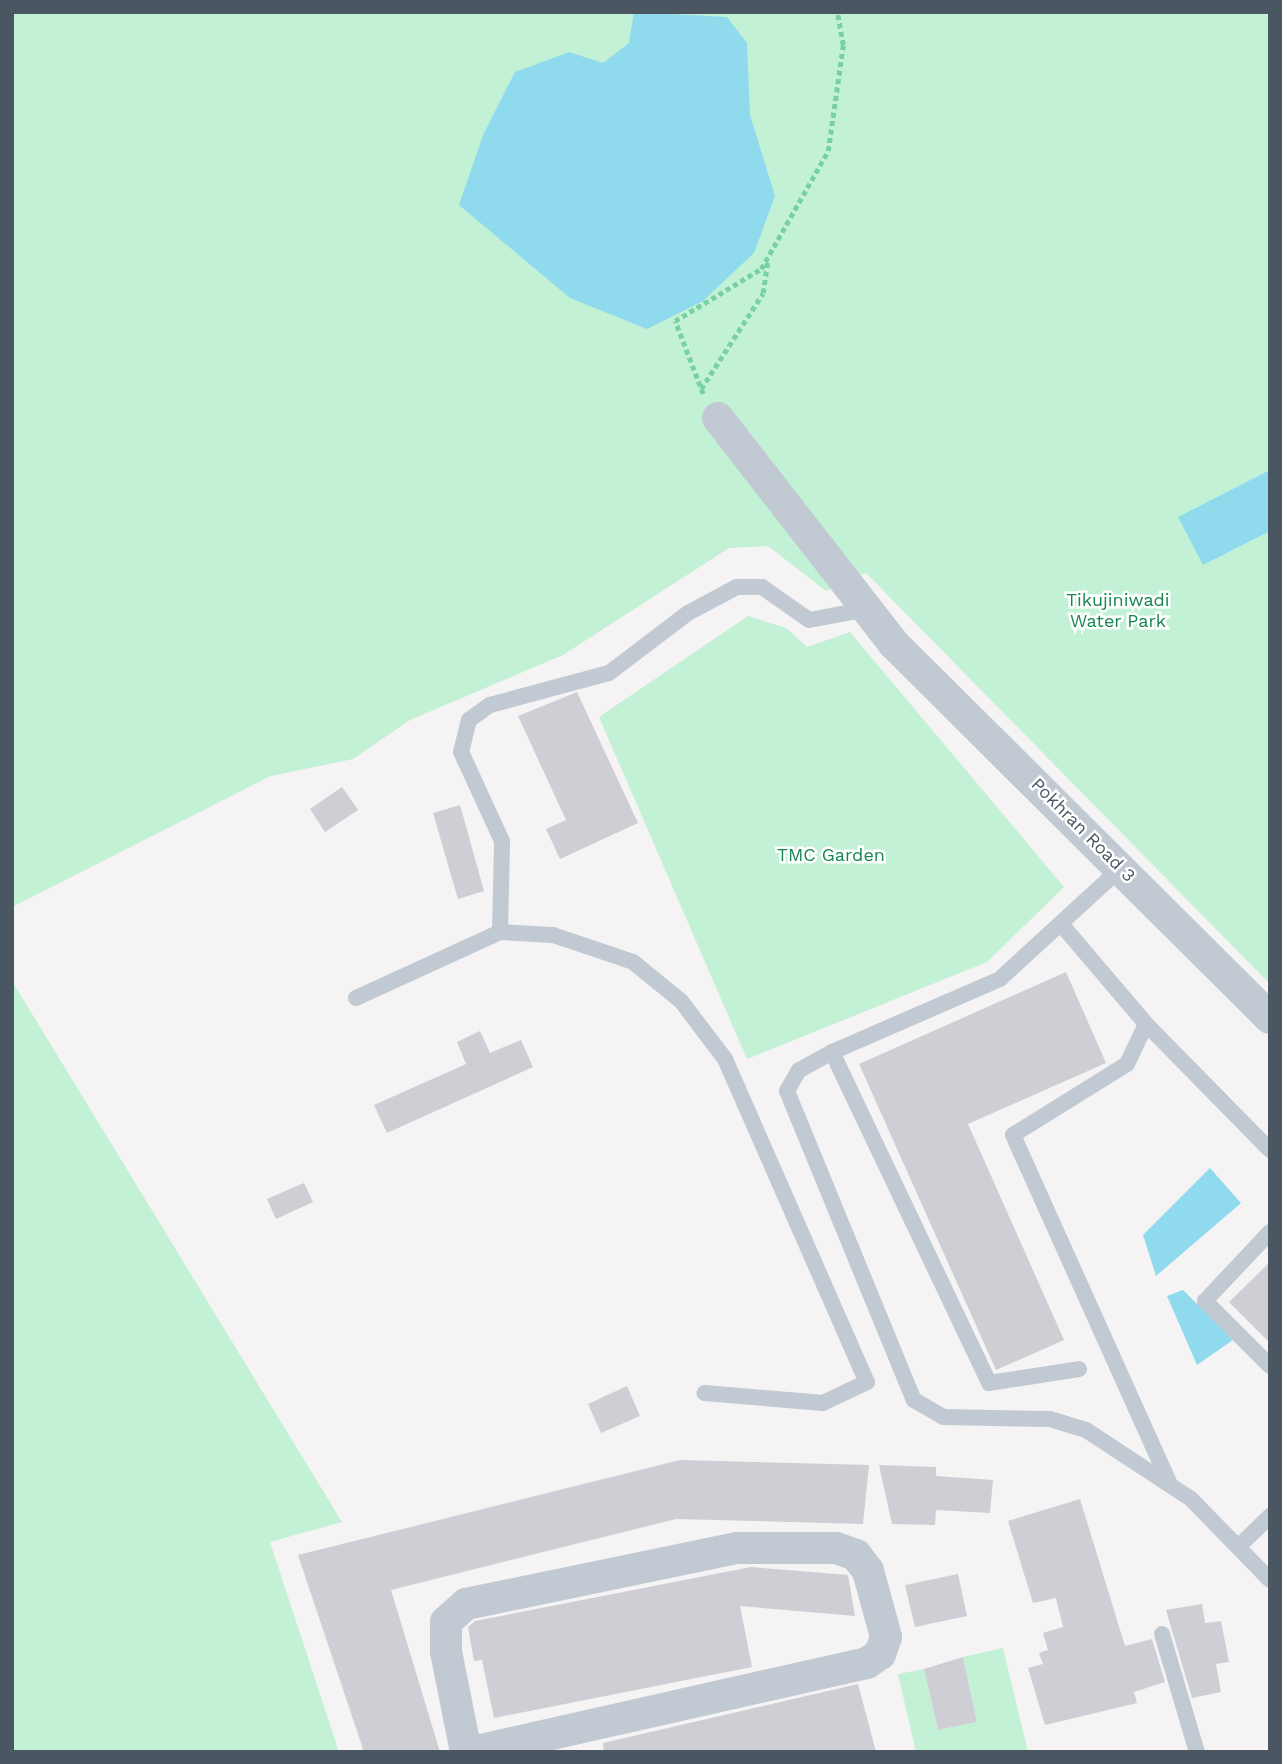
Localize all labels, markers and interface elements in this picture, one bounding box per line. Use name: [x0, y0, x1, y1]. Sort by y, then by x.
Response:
park label: Tikujiniwadi Water Park: [1066, 590, 1170, 632]
street label: Pokhran Road 3: [1027, 774, 1139, 886]
park label: TMC Garden: [777, 844, 885, 866]

